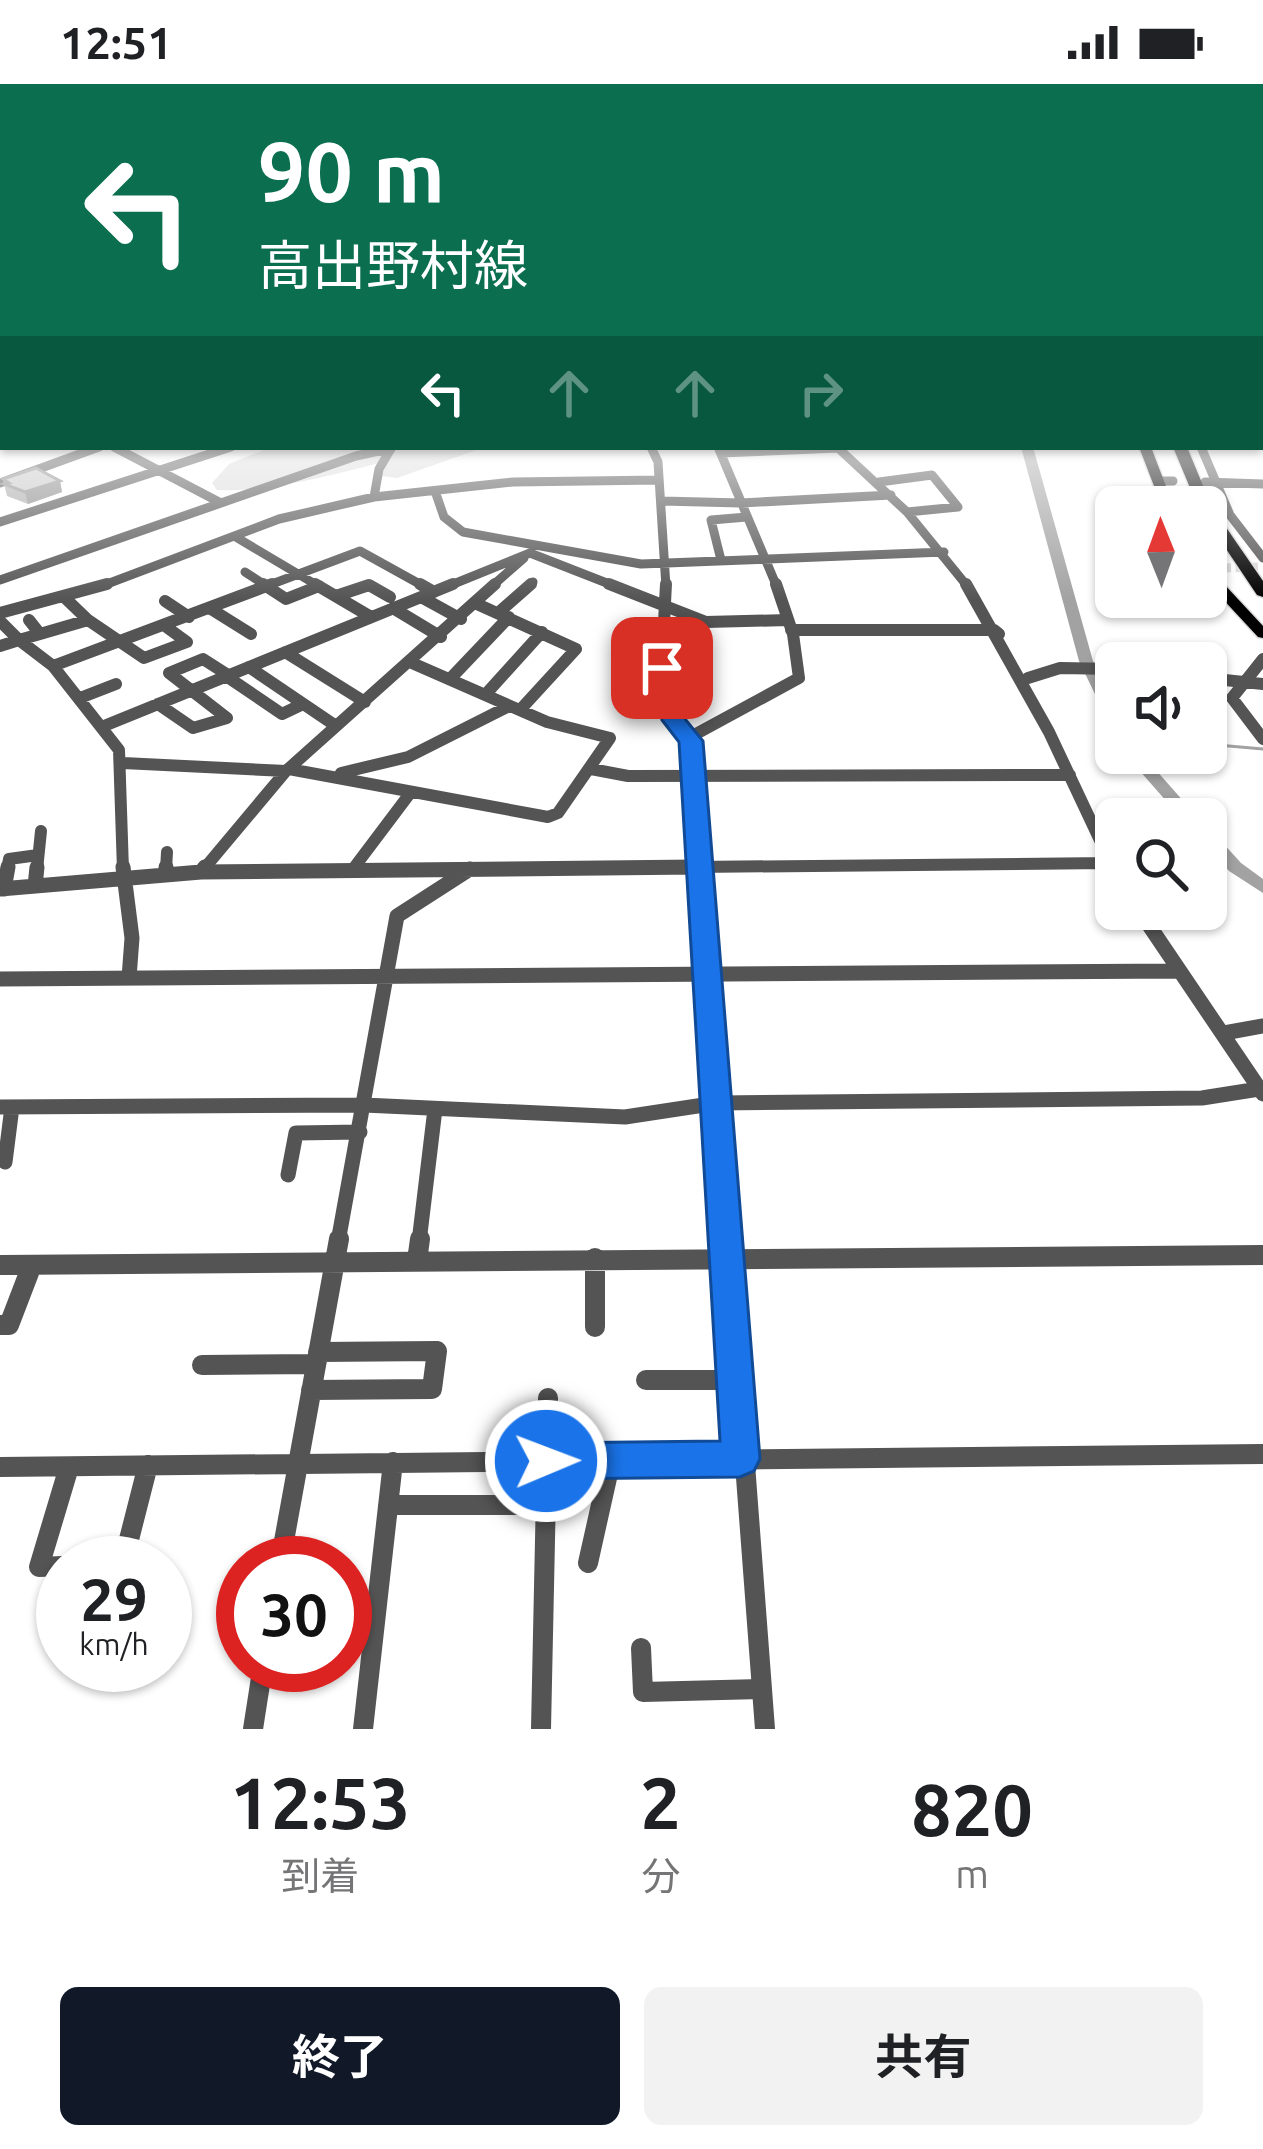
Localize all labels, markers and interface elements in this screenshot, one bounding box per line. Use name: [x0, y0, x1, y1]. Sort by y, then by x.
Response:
text: 12:51: [60, 17, 173, 68]
text: 90 m: [258, 124, 445, 218]
icon: left: [60, 132, 216, 288]
text: 高出野村線: [258, 235, 528, 295]
icon: left: [410, 360, 476, 426]
icon: ahead: [536, 360, 602, 426]
icon: ahead: [662, 360, 728, 426]
icon: right: [788, 360, 854, 426]
north arrow: [1095, 486, 1227, 618]
map controls: [1095, 486, 1227, 930]
pin: [611, 617, 713, 719]
icon: arrive: [629, 635, 695, 701]
button: sound: [1095, 642, 1227, 774]
button: search: [1095, 798, 1227, 930]
position arrow: [483, 1398, 609, 1524]
speed limit sign: 30: [216, 1536, 372, 1692]
text: 29: [80, 1565, 148, 1632]
text: km/h: [79, 1627, 149, 1661]
text: 12:53: [230, 1762, 410, 1843]
text: 2: [640, 1762, 681, 1843]
text: 820: [911, 1769, 1033, 1850]
text: m: [955, 1852, 989, 1895]
text: 到着: [281, 1854, 359, 1897]
text: 分: [641, 1854, 680, 1897]
button: 終了: [60, 1987, 620, 2125]
button: 共有: [644, 1987, 1203, 2125]

